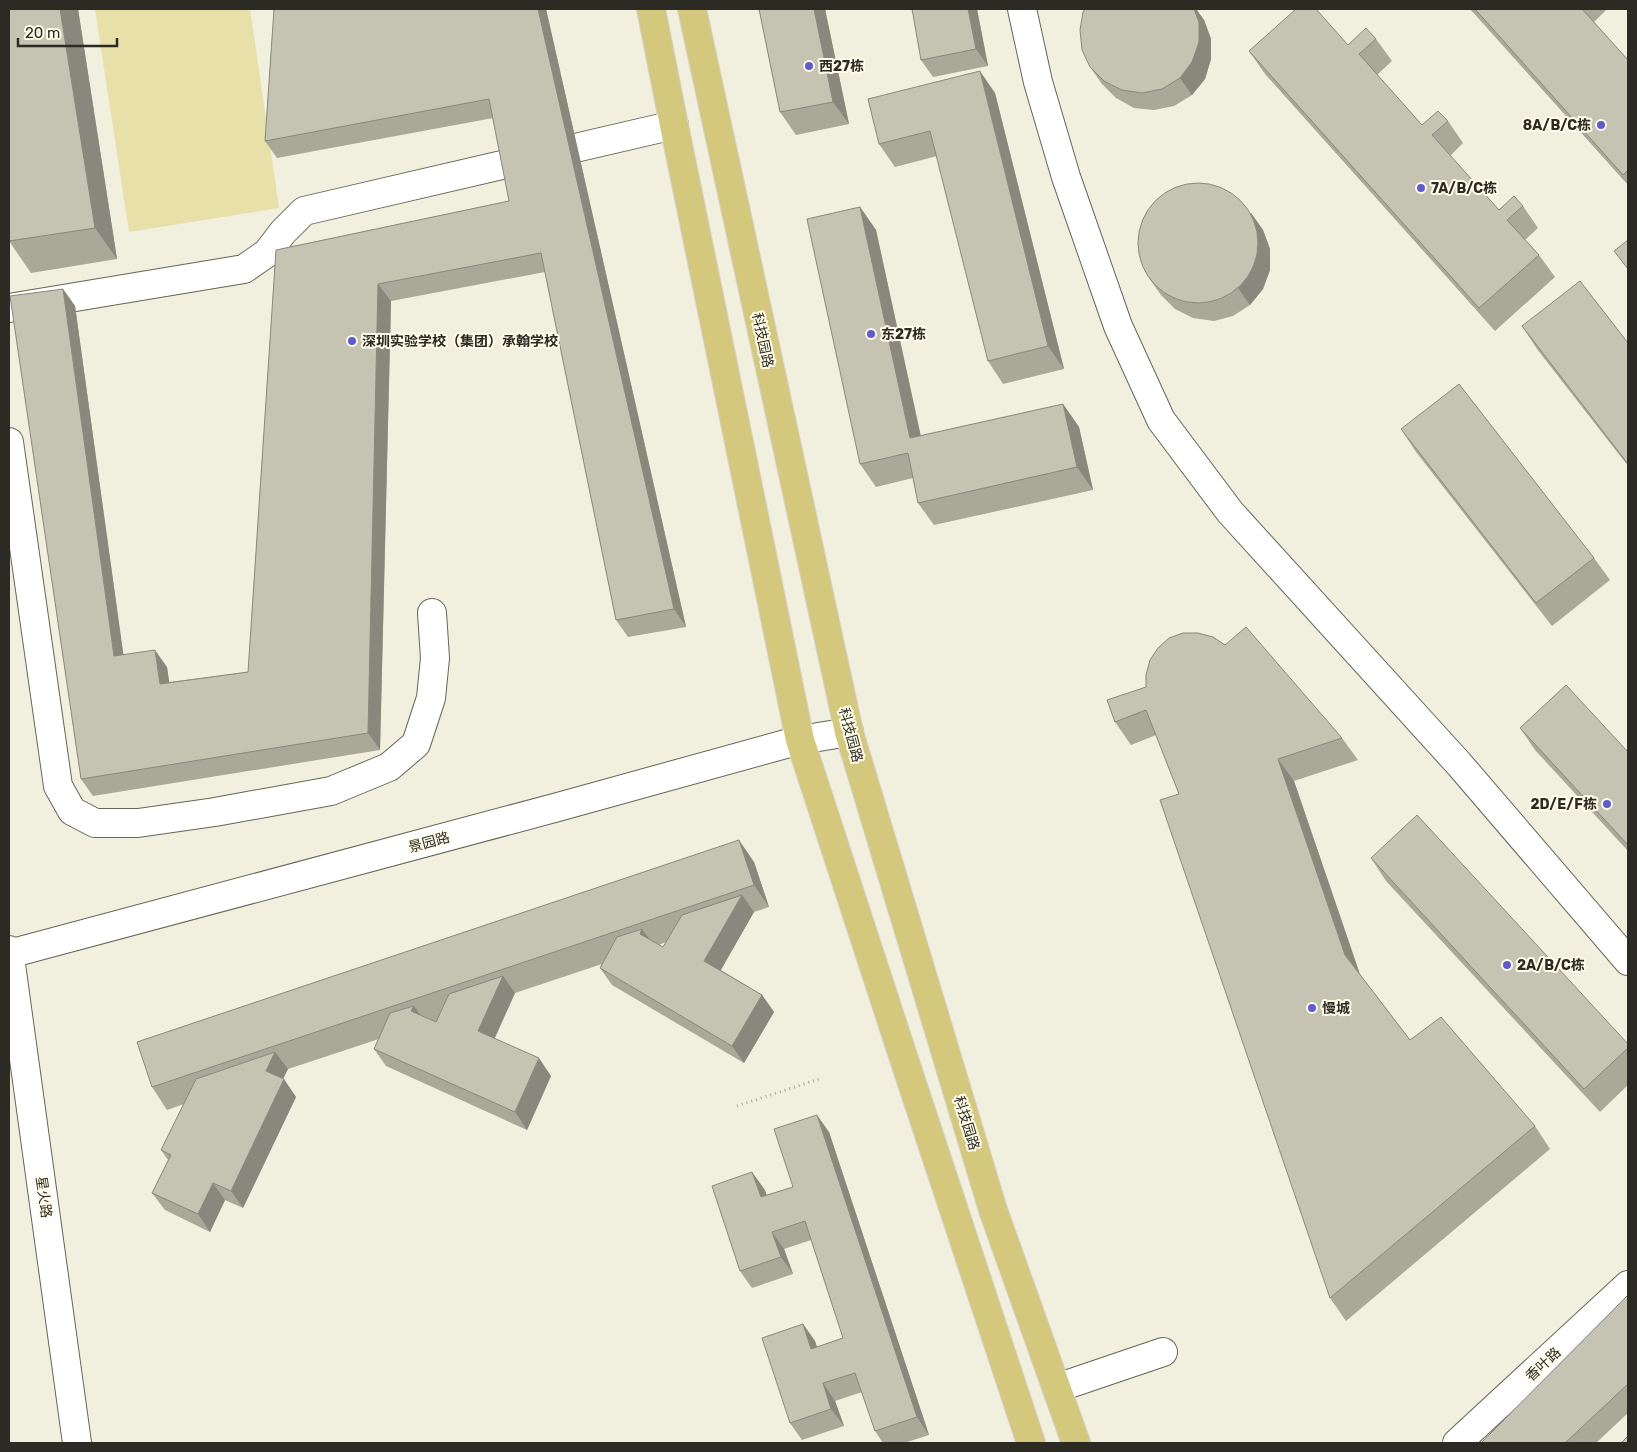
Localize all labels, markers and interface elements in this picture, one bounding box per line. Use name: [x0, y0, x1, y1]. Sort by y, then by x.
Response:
scale bar: [18, 15, 116, 47]
text: 20 m: [25, 24, 60, 42]
place label: 西27栋: [819, 58, 864, 75]
marker: 西27栋: [803, 60, 815, 72]
place label: 8A/B/C栋: [1523, 117, 1591, 134]
marker: 8A/B/C栋: [1595, 119, 1607, 131]
place label: 7A/B/C栋: [1431, 180, 1497, 197]
marker: 7A/B/C栋: [1415, 182, 1427, 194]
street label: 科技园路: [748, 311, 777, 369]
place label: 东27栋: [881, 326, 926, 343]
marker: 东27栋: [865, 328, 877, 340]
place label: 深圳实验学校（集团）承翰学校: [362, 333, 558, 350]
marker: 深圳实验学校（集团）承翰学校: [346, 335, 358, 347]
street label: 科技园路: [835, 706, 866, 764]
place label: 2D/E/F栋: [1530, 796, 1597, 813]
marker: 2D/E/F栋: [1601, 798, 1613, 810]
street label: 景园路: [407, 829, 452, 856]
place label: 2A/B/C栋: [1517, 957, 1585, 974]
marker: 2A/B/C栋: [1501, 959, 1513, 971]
place label: 慢城: [1322, 1000, 1350, 1017]
marker: 慢城: [1306, 1002, 1318, 1014]
street label: 科技园路: [950, 1094, 983, 1152]
street label: 星火路: [32, 1175, 55, 1219]
street label: 香叶路: [1522, 1344, 1564, 1385]

